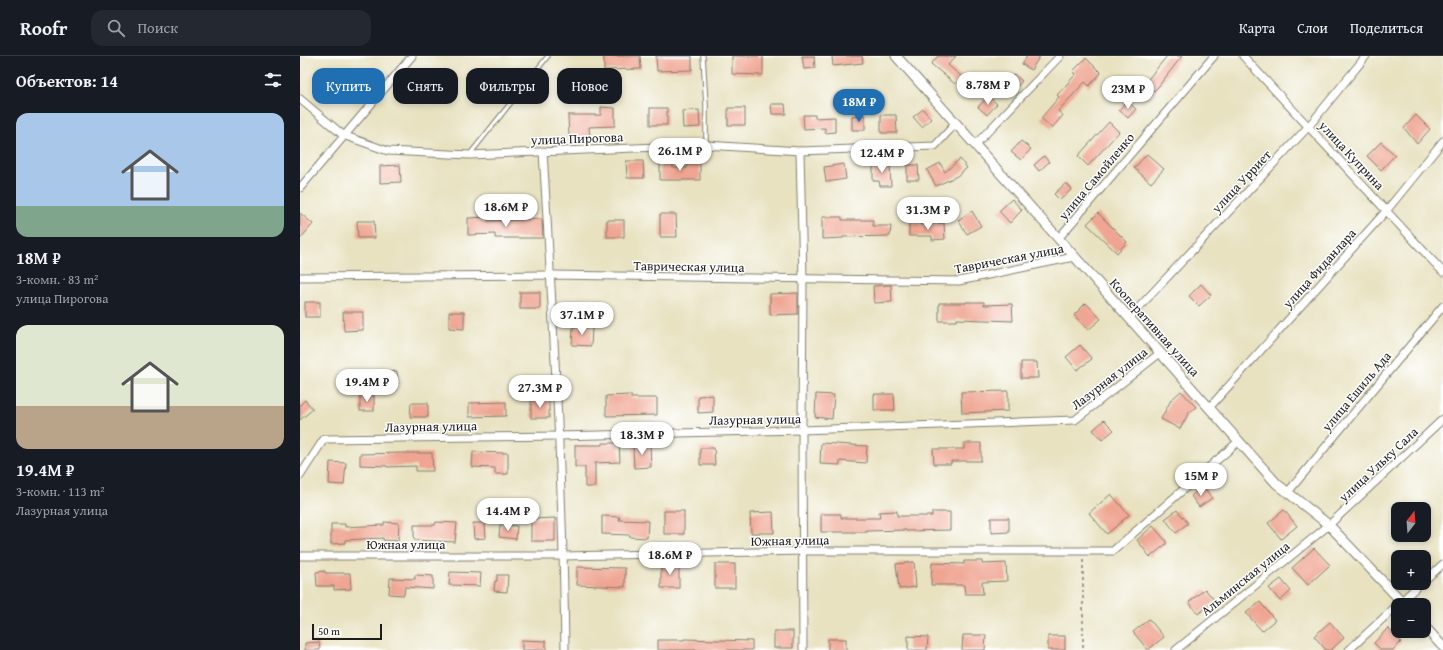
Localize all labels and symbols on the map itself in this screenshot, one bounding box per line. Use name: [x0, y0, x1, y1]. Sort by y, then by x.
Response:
pin: 8.78M ₽: [951, 72, 1025, 106]
pin: 23M ₽: [1100, 76, 1156, 110]
pin: 18M ₽: [831, 89, 887, 123]
street label: улица Куприна: [1314, 116, 1389, 195]
street label: улица Пирогова: [530, 127, 624, 150]
street label: улица Самойленко: [1053, 128, 1139, 225]
pin: 26.1M ₽: [643, 138, 717, 172]
pin: 12.4M ₽: [845, 140, 919, 174]
street label: улица Урриет: [1206, 145, 1276, 218]
pin: 18.6M ₽: [469, 194, 543, 228]
pin: 31.3M ₽: [891, 197, 965, 231]
street label: улица Фиданлара: [1278, 224, 1361, 313]
street label: Таврическая улица: [953, 238, 1066, 278]
street label: Таврическая улица: [633, 256, 745, 277]
street label: Кооперативная улица: [1105, 274, 1205, 381]
pin: 37.1M ₽: [545, 302, 619, 336]
street label: Лазурная улица: [1067, 342, 1152, 414]
street label: улица Ешиль Ада: [1317, 347, 1396, 436]
pin: 19.4M ₽: [330, 369, 404, 403]
pin: 27.3M ₽: [503, 375, 577, 409]
street label: Лазурная улица: [709, 409, 802, 430]
street label: Лазурная улица: [385, 416, 478, 437]
pin: 18.3M ₽: [605, 422, 679, 456]
street label: улица Ульку Сала: [1334, 422, 1423, 507]
pin: 15M ₽: [1173, 463, 1229, 497]
pin: 14.4M ₽: [471, 498, 545, 532]
north arrow: [1391, 502, 1431, 542]
street label: Южная улица: [750, 530, 830, 551]
street label: Южная улица: [367, 535, 446, 554]
street label: Альминская улица: [1197, 536, 1294, 620]
pin: 18.6M ₽: [633, 542, 707, 576]
scale bar: [312, 622, 382, 641]

